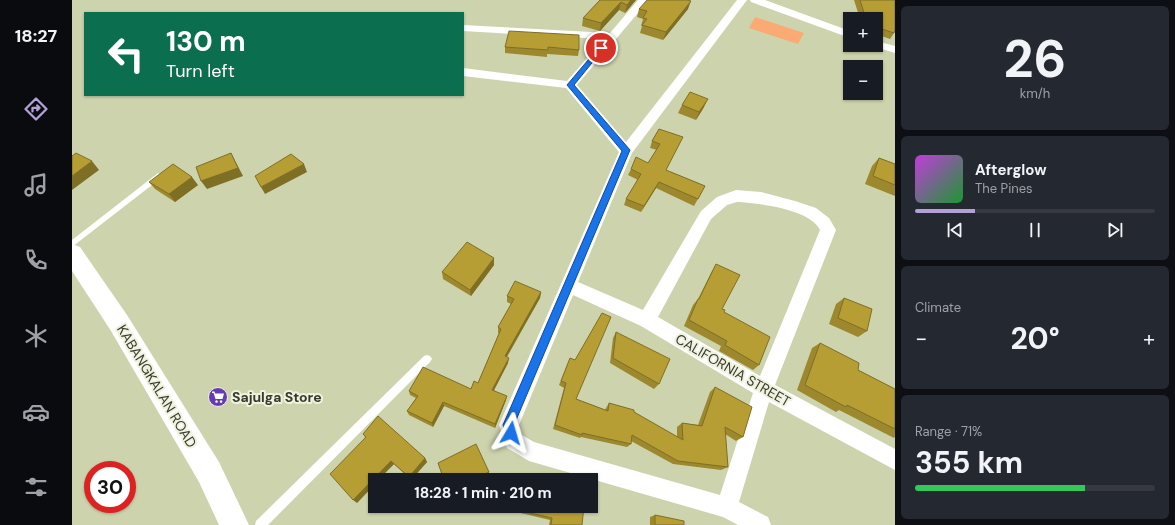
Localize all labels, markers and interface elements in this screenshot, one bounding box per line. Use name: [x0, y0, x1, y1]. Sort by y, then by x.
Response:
map controls: [843, 12, 883, 100]
button: +: [843, 12, 883, 52]
text: 130 m: [166, 23, 246, 60]
text: 18:27: [15, 24, 57, 48]
text: 26: [1004, 25, 1066, 93]
icon: left: [100, 28, 152, 80]
pin: [584, 31, 618, 65]
icon: arrive: [590, 37, 612, 59]
text: Turn left: [166, 59, 235, 83]
button: −: [843, 60, 883, 100]
text: km/h: [1020, 85, 1050, 102]
icon: directions: [22, 95, 50, 123]
text: Afterglow: [975, 160, 1047, 180]
icon: music: [22, 171, 50, 199]
text: The Pines: [975, 180, 1033, 197]
icon: previous: [944, 219, 966, 241]
icon: pause: [1024, 219, 1046, 241]
icon: next: [1104, 219, 1126, 241]
icon: phone: [22, 246, 50, 274]
text: Climate: [915, 299, 961, 316]
text: 20°: [1010, 319, 1060, 358]
street label: KABANGKALAN ROAD: [113, 321, 201, 451]
icon: climate: [22, 322, 50, 350]
text: −: [915, 324, 927, 353]
text: +: [1143, 324, 1155, 353]
street label: CALIFORNIA STREET: [672, 330, 794, 410]
supermarket icon: Sajulga Store: [207, 386, 229, 408]
place label: Sajulga Store: [232, 388, 322, 406]
icon: car: [22, 398, 50, 426]
position arrow: [490, 412, 532, 454]
text: Range · 71%: [915, 423, 982, 440]
text: 355 km: [915, 443, 1023, 482]
speed limit sign: 30: [84, 461, 136, 513]
icon: filters: [22, 473, 50, 501]
text: 18:28 · 1 min · 210 m: [414, 483, 552, 503]

